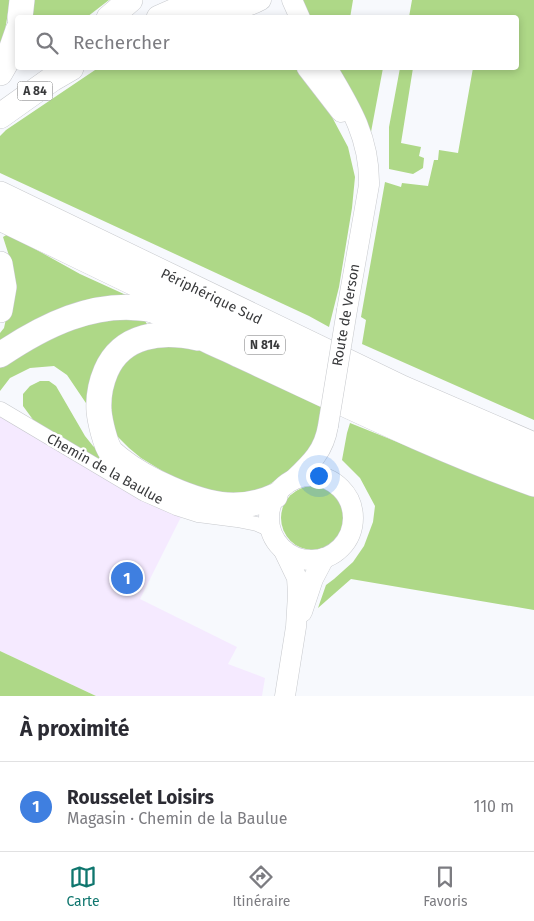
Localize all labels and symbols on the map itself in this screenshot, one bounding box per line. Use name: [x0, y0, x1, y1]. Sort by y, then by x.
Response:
road number: A 84: [18, 82, 52, 100]
street label: Route de Verson: [329, 262, 363, 368]
street label: Périphérique Sud: [158, 265, 265, 328]
road number: N 814: [245, 336, 285, 354]
street label: Chemin de la Baulue: [44, 430, 166, 508]
your location: [306, 463, 332, 489]
pin: 1: [111, 559, 143, 597]

